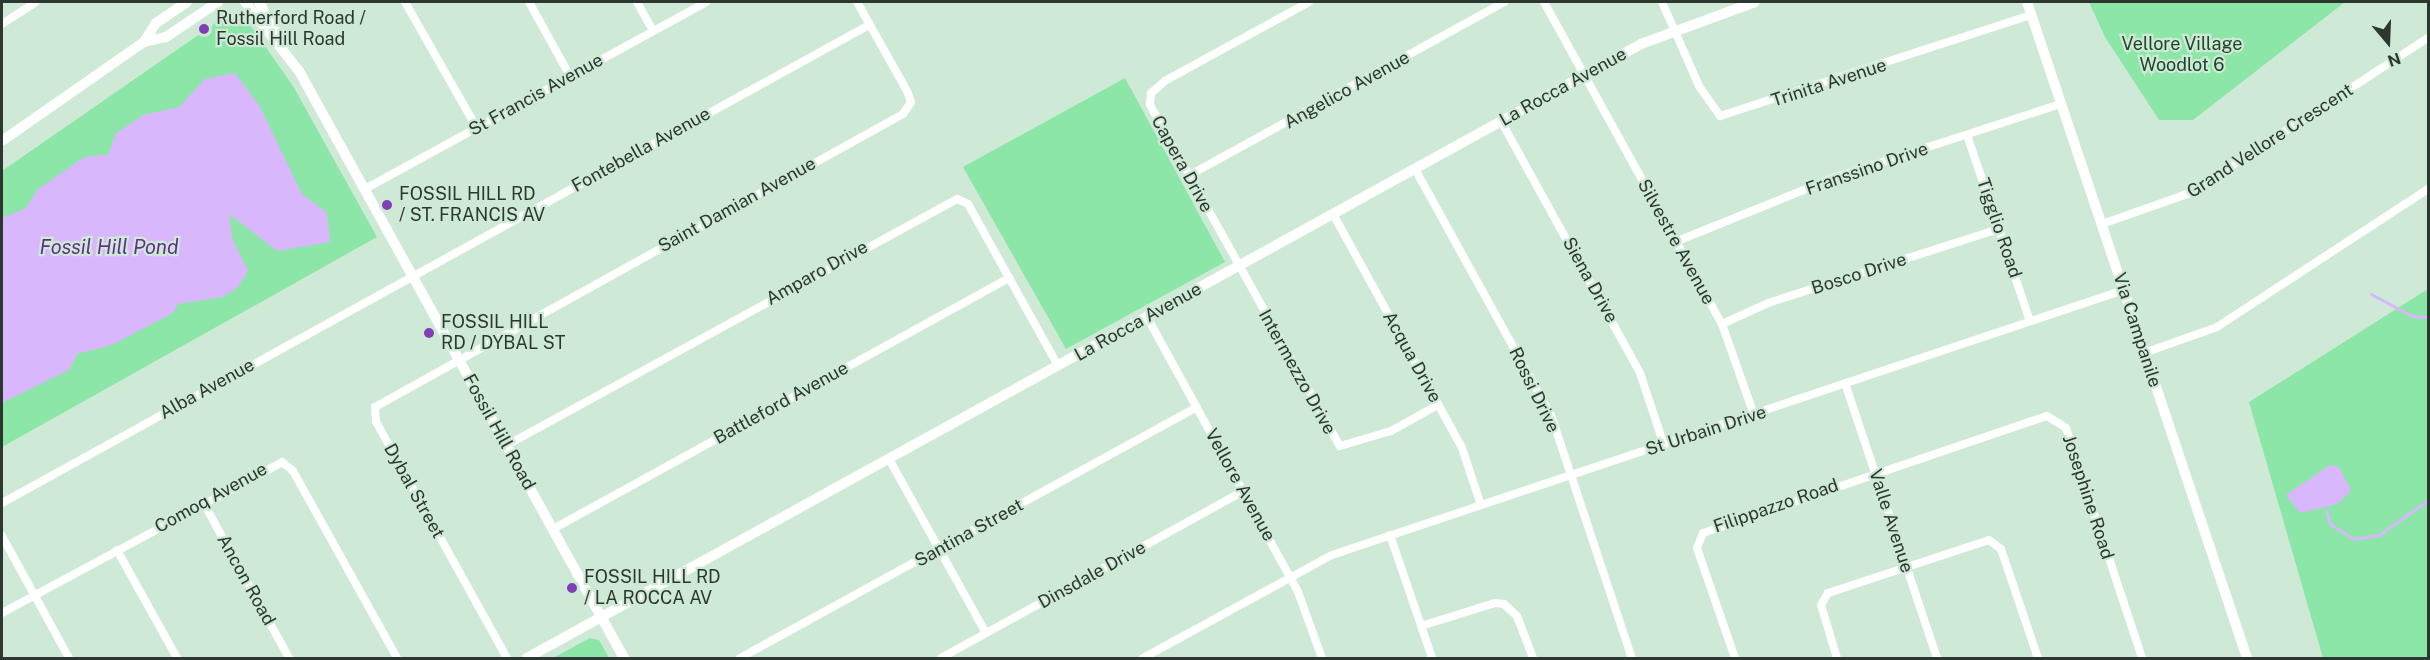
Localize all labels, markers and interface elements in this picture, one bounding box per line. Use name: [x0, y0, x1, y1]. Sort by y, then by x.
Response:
place label: Rutherford Road / Fossil Hill Road: [216, 8, 366, 50]
north arrow: [2358, 12, 2418, 72]
marker: Rutherford Road / Fossil Hill Road: [197, 22, 211, 36]
park label: Vellore Village Woodlot 6: [2121, 34, 2243, 76]
street label: La Rocca Avenue: [1496, 43, 1630, 131]
street label: Angelico Avenue: [1280, 47, 1414, 133]
text: N: [2385, 48, 2403, 71]
street label: St Francis Avenue: [465, 49, 607, 141]
street label: Trinita Avenue: [1769, 54, 1889, 112]
street label: Grand Vellore Crescent: [2183, 79, 2357, 203]
street label: Fontebella Avenue: [568, 103, 714, 197]
street label: Capera Drive: [1147, 112, 1217, 216]
street label: Franssino Drive: [1803, 138, 1931, 200]
street label: Saint Damian Avenue: [654, 153, 820, 257]
street label: Tigglio Road: [1972, 175, 2026, 281]
street label: Silvestre Avenue: [1633, 176, 1719, 308]
place label: FOSSIL HILL RD / ST. FRANCIS AV: [399, 184, 545, 226]
marker: FOSSIL HILL RD / ST. FRANCIS AV: [380, 198, 394, 212]
street label: Siena Drive: [1558, 233, 1622, 327]
water label: Fossil Hill Pond: [39, 235, 179, 259]
street label: Amparo Drive: [762, 236, 872, 310]
street label: Bosco Drive: [1809, 248, 1909, 300]
street label: Via Campanile: [2108, 270, 2166, 390]
street label: La Rocca Avenue: [1071, 278, 1205, 366]
street label: Intermezzo Drive: [1254, 306, 1340, 438]
street label: Acqua Drive: [1378, 308, 1446, 406]
place label: FOSSIL HILL RD / DYBAL ST: [441, 312, 565, 354]
marker: FOSSIL HILL RD / DYBAL ST: [422, 326, 436, 340]
street label: Rossi Drive: [1504, 344, 1564, 436]
street label: Alba Avenue: [156, 354, 258, 424]
street label: Battleford Avenue: [710, 357, 852, 449]
street label: Fossil Hill Road: [458, 370, 540, 494]
street label: St Urbain Drive: [1643, 401, 1769, 461]
street label: Vellore Avenue: [1200, 425, 1280, 545]
street label: Josephine Road: [2058, 432, 2118, 562]
street label: Dybal Street: [379, 440, 449, 542]
street label: Comoq Avenue: [151, 458, 271, 538]
street label: Valle Avenue: [1864, 466, 1918, 576]
street label: Filippazzo Road: [1711, 474, 1841, 538]
street label: Santina Street: [911, 494, 1027, 572]
street label: Ancon Road: [212, 531, 280, 629]
street label: Dinsdale Drive: [1034, 537, 1150, 613]
place label: FOSSIL HILL RD / LA ROCCA AV: [584, 567, 721, 610]
marker: FOSSIL HILL RD / LA ROCCA AV: [565, 581, 579, 595]

